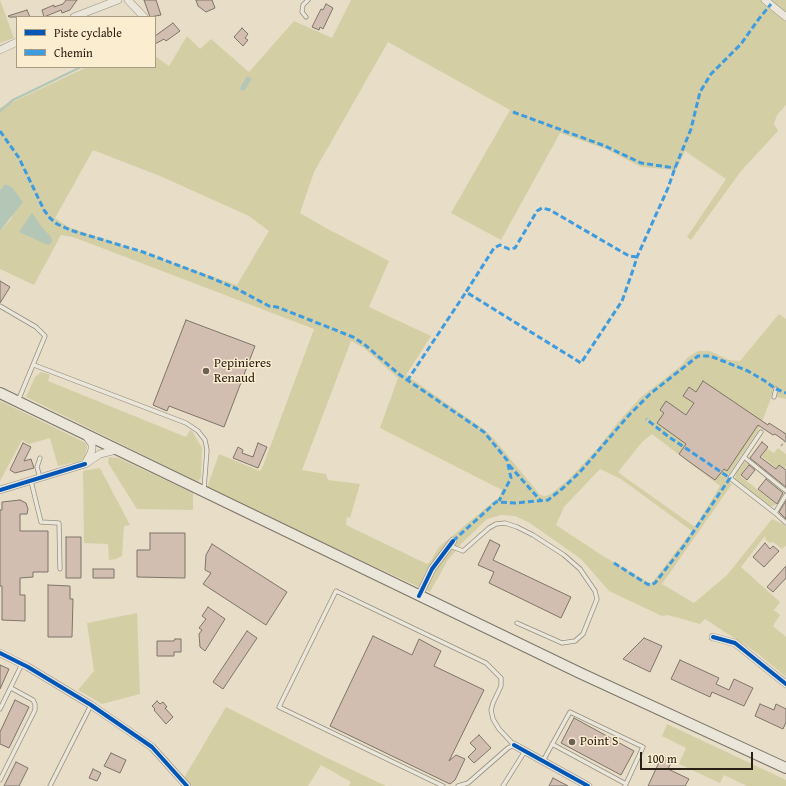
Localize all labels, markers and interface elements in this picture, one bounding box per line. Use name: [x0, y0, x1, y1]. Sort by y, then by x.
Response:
legend: [16, 16, 156, 68]
text: Piste cyclable: [54, 24, 122, 41]
text: Chemin: [54, 44, 93, 61]
place label: Pepinieres Renaud: [214, 356, 271, 387]
marker: Pepinieres Renaud: [201, 366, 211, 376]
place label: Point S: [580, 734, 618, 750]
marker: Point S: [567, 737, 577, 747]
scale bar: [642, 744, 755, 770]
text: 100 m: [647, 750, 677, 767]

